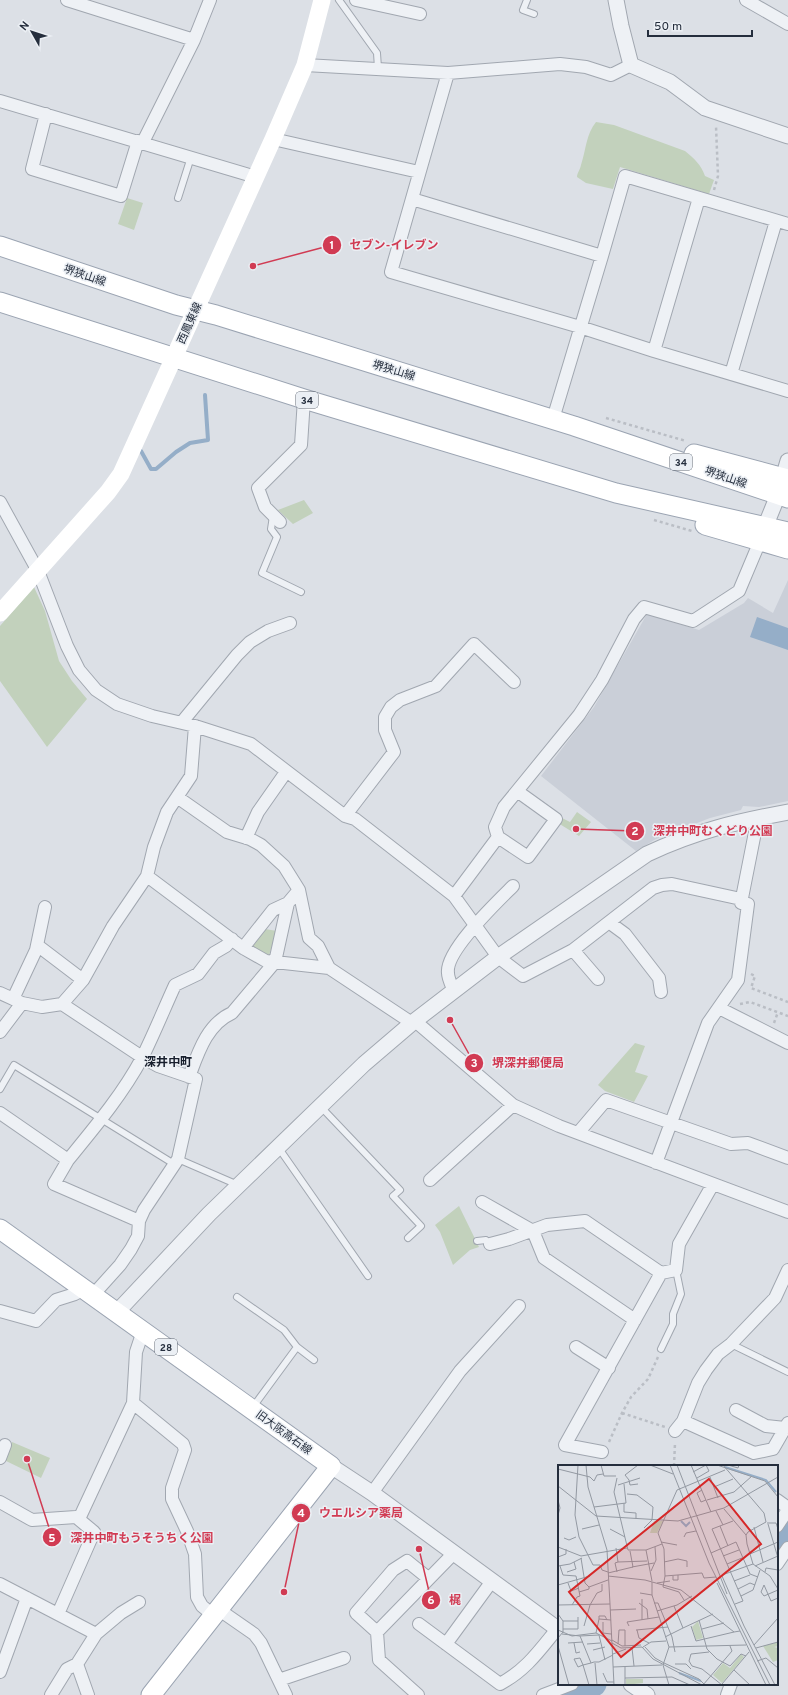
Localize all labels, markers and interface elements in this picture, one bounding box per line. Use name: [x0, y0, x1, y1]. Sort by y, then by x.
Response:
north arrow: [12, 12, 52, 52]
scale bar: [648, 12, 752, 38]
text: N: [17, 19, 33, 34]
text: 50 m: [654, 19, 682, 35]
callout: セブン-イレブン: [322, 233, 447, 257]
text: 1: [330, 238, 334, 254]
text: セブン-イレブン: [350, 238, 438, 254]
street label: 堺狭山線: [62, 262, 108, 290]
street label: 西鳳東線: [175, 300, 205, 346]
street label: 堺狭山線: [371, 358, 417, 384]
road number: 34: [296, 392, 318, 408]
road number: 34: [670, 454, 692, 470]
street label: 堺狭山線: [703, 464, 749, 492]
callout: 深井中町むくどり公園: [625, 819, 781, 843]
text: 2: [631, 824, 639, 840]
text: 深井中町むくどり公園: [653, 824, 773, 840]
callout: 堺深井郵便局: [464, 1051, 572, 1075]
district label: 深井中町: [144, 1055, 192, 1071]
text: 3: [470, 1056, 478, 1072]
text: 堺深井郵便局: [492, 1056, 564, 1072]
road number: 28: [155, 1339, 177, 1355]
street label: 旧大阪高石線: [253, 1408, 314, 1458]
inset map: [558, 1465, 778, 1685]
callout: ウエルシア薬局: [291, 1501, 411, 1525]
text: 4: [297, 1506, 305, 1522]
text: ウエルシア薬局: [319, 1506, 403, 1522]
callout: 深井中町もうそうちく公園: [42, 1525, 222, 1549]
text: 5: [48, 1531, 56, 1547]
text: 深井中町もうそうちく公園: [70, 1531, 214, 1547]
callout: 梶: [421, 1588, 469, 1612]
text: 6: [427, 1593, 435, 1609]
text: 梶: [449, 1593, 461, 1609]

